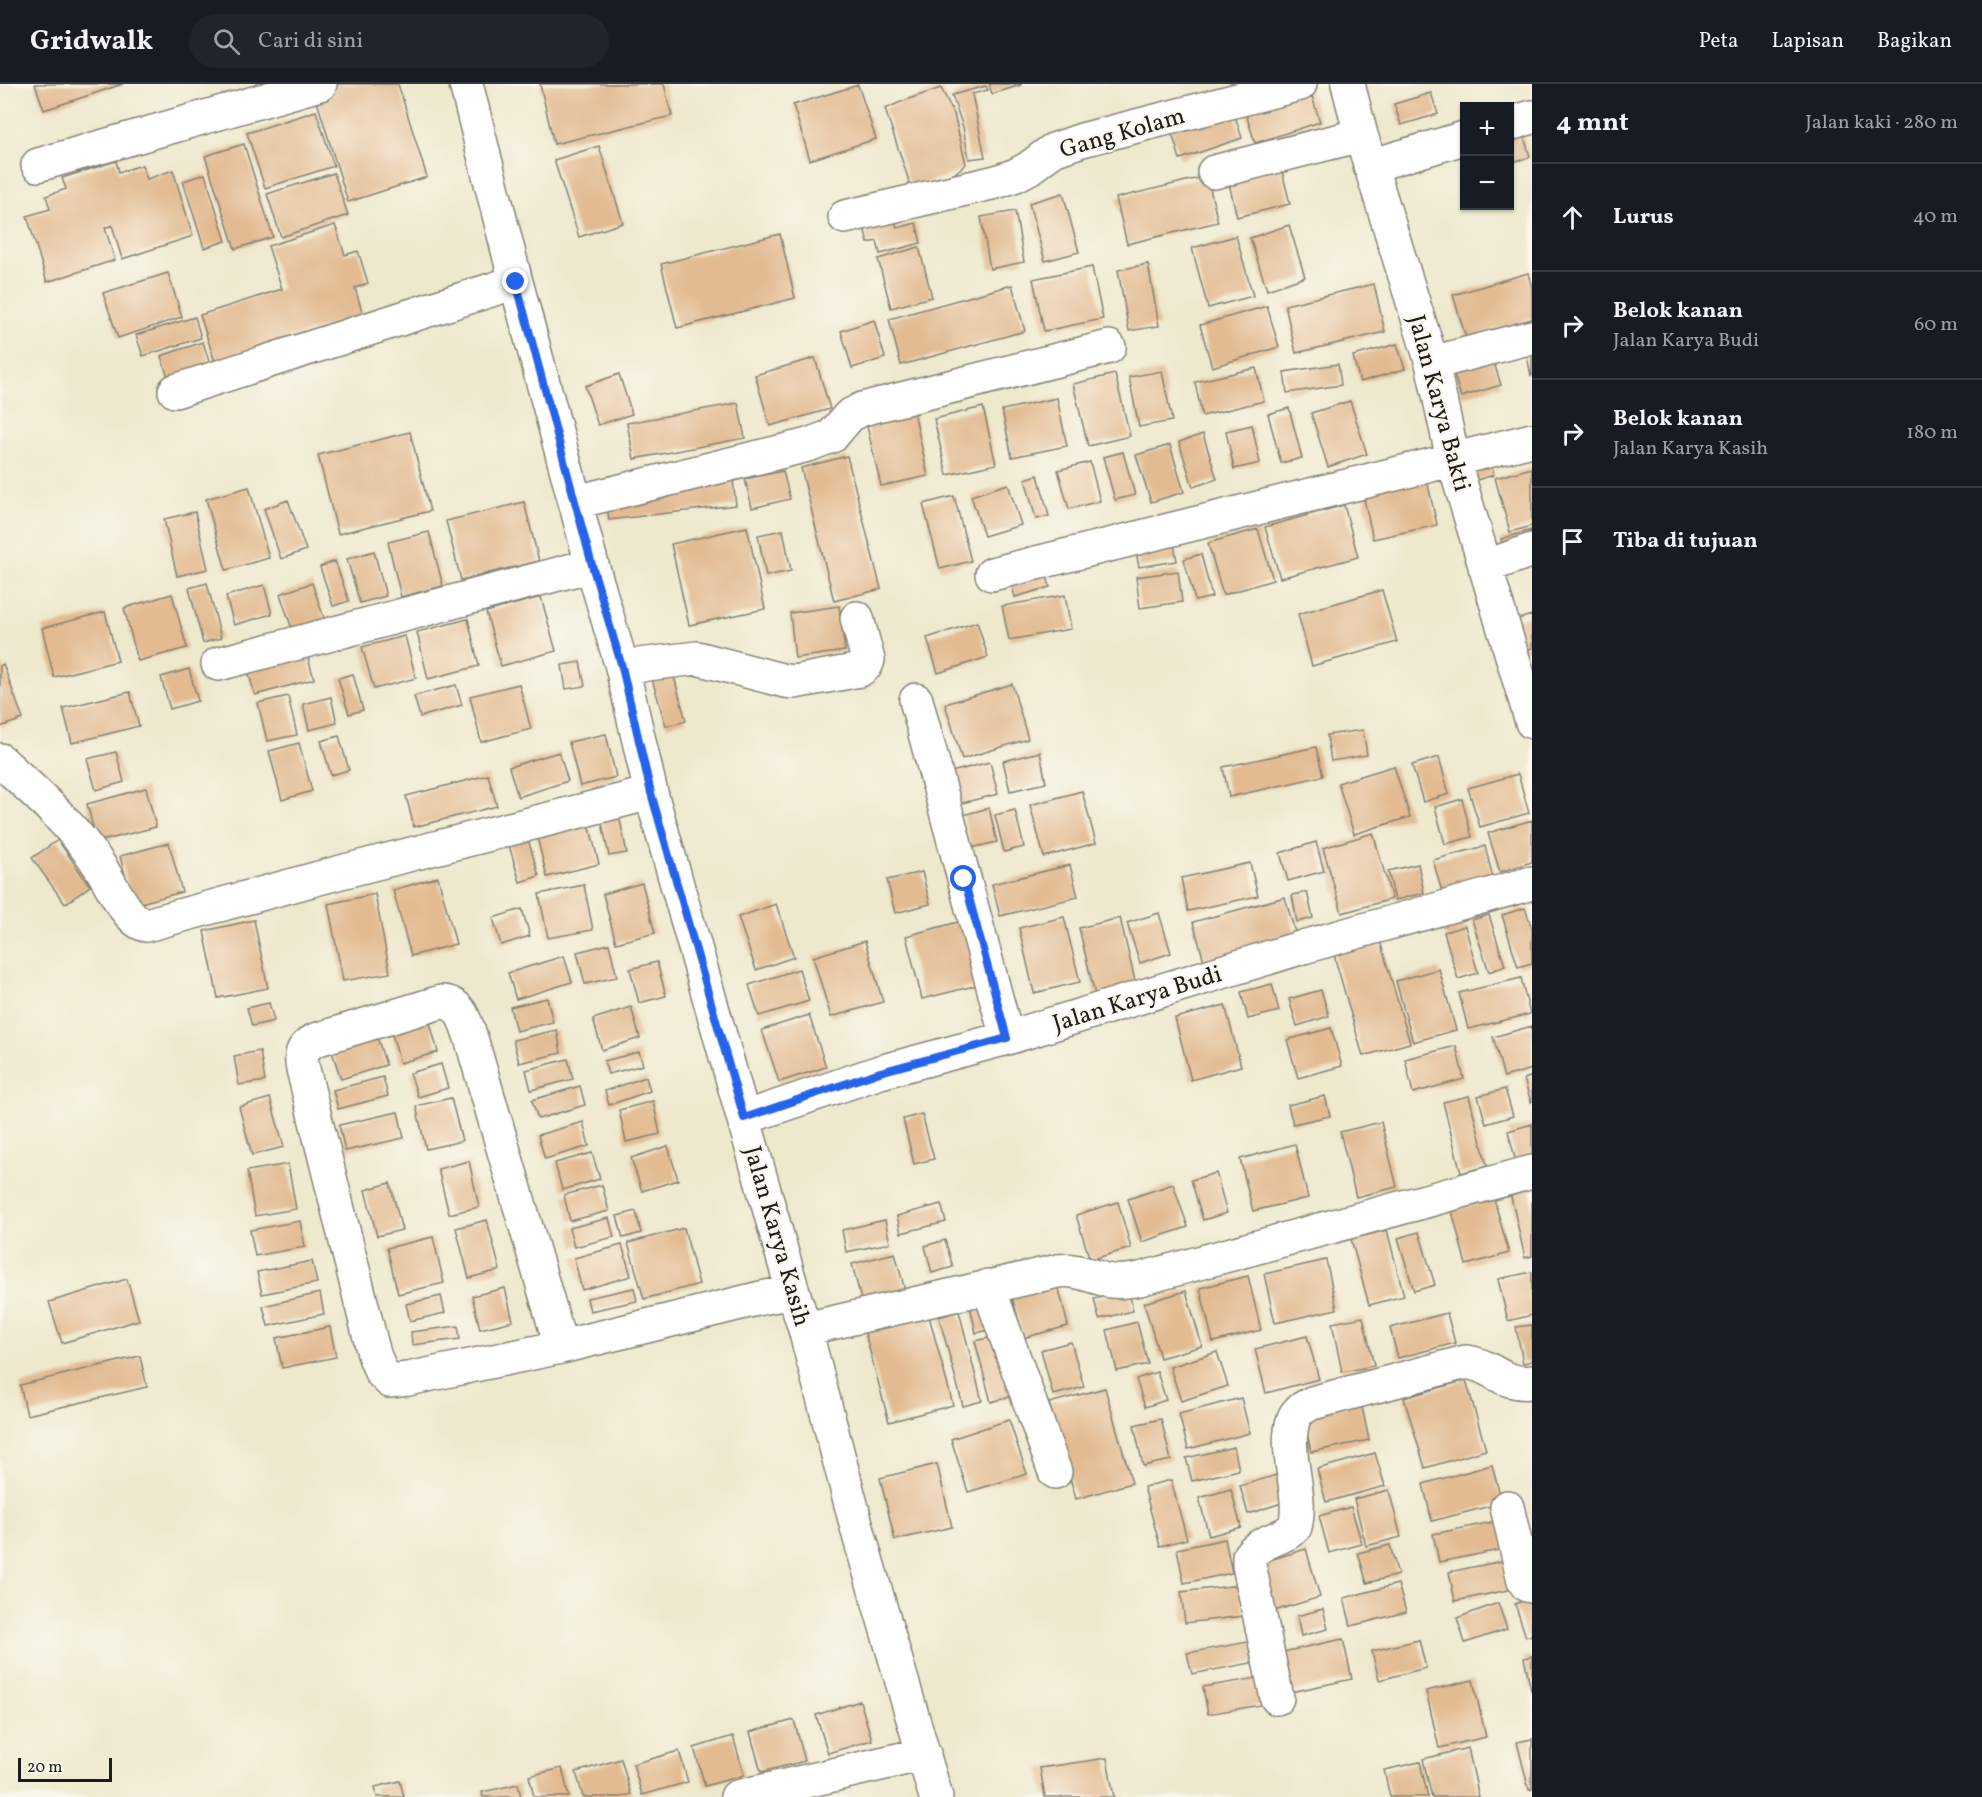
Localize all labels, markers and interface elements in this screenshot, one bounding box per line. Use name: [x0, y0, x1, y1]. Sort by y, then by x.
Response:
search box: [189, 14, 609, 68]
text: Gridwalk: [30, 22, 153, 61]
icon: search: [210, 25, 243, 58]
text: Cari di sini: [258, 26, 363, 57]
text: Peta: [1699, 27, 1738, 56]
text: Lapisan: [1771, 27, 1844, 56]
text: Bagikan: [1877, 27, 1952, 56]
street label: Gang Kolam: [1056, 100, 1189, 168]
map controls: [1460, 102, 1514, 210]
button: +: [1460, 102, 1514, 156]
text: 4 mnt: [1556, 105, 1629, 141]
text: Jalan kaki · 280 m: [1805, 109, 1958, 137]
button: −: [1460, 156, 1514, 210]
icon: ahead: [1556, 201, 1589, 234]
text: Lurus: [1613, 202, 1674, 233]
text: 40 m: [1913, 203, 1958, 231]
route end: [502, 268, 528, 294]
text: Belok kanan: [1613, 296, 1743, 327]
icon: right: [1556, 309, 1589, 342]
street label: Jalan Karya Bakti: [1398, 311, 1478, 496]
text: 60 m: [1914, 311, 1958, 339]
text: Jalan Karya Budi: [1613, 327, 1759, 355]
text: Belok kanan: [1613, 404, 1743, 435]
icon: right: [1556, 417, 1589, 450]
text: 180 m: [1906, 419, 1958, 447]
text: Jalan Karya Kasih: [1613, 435, 1768, 463]
icon: arrive: [1556, 525, 1589, 558]
text: Tiba di tujuan: [1613, 526, 1758, 557]
route start: [950, 865, 976, 891]
street label: Jalan Karya Budi: [1049, 958, 1226, 1042]
street label: Jalan Karya Kasih: [734, 1142, 818, 1331]
scale bar: [18, 1755, 112, 1782]
text: 20 m: [27, 1757, 62, 1779]

